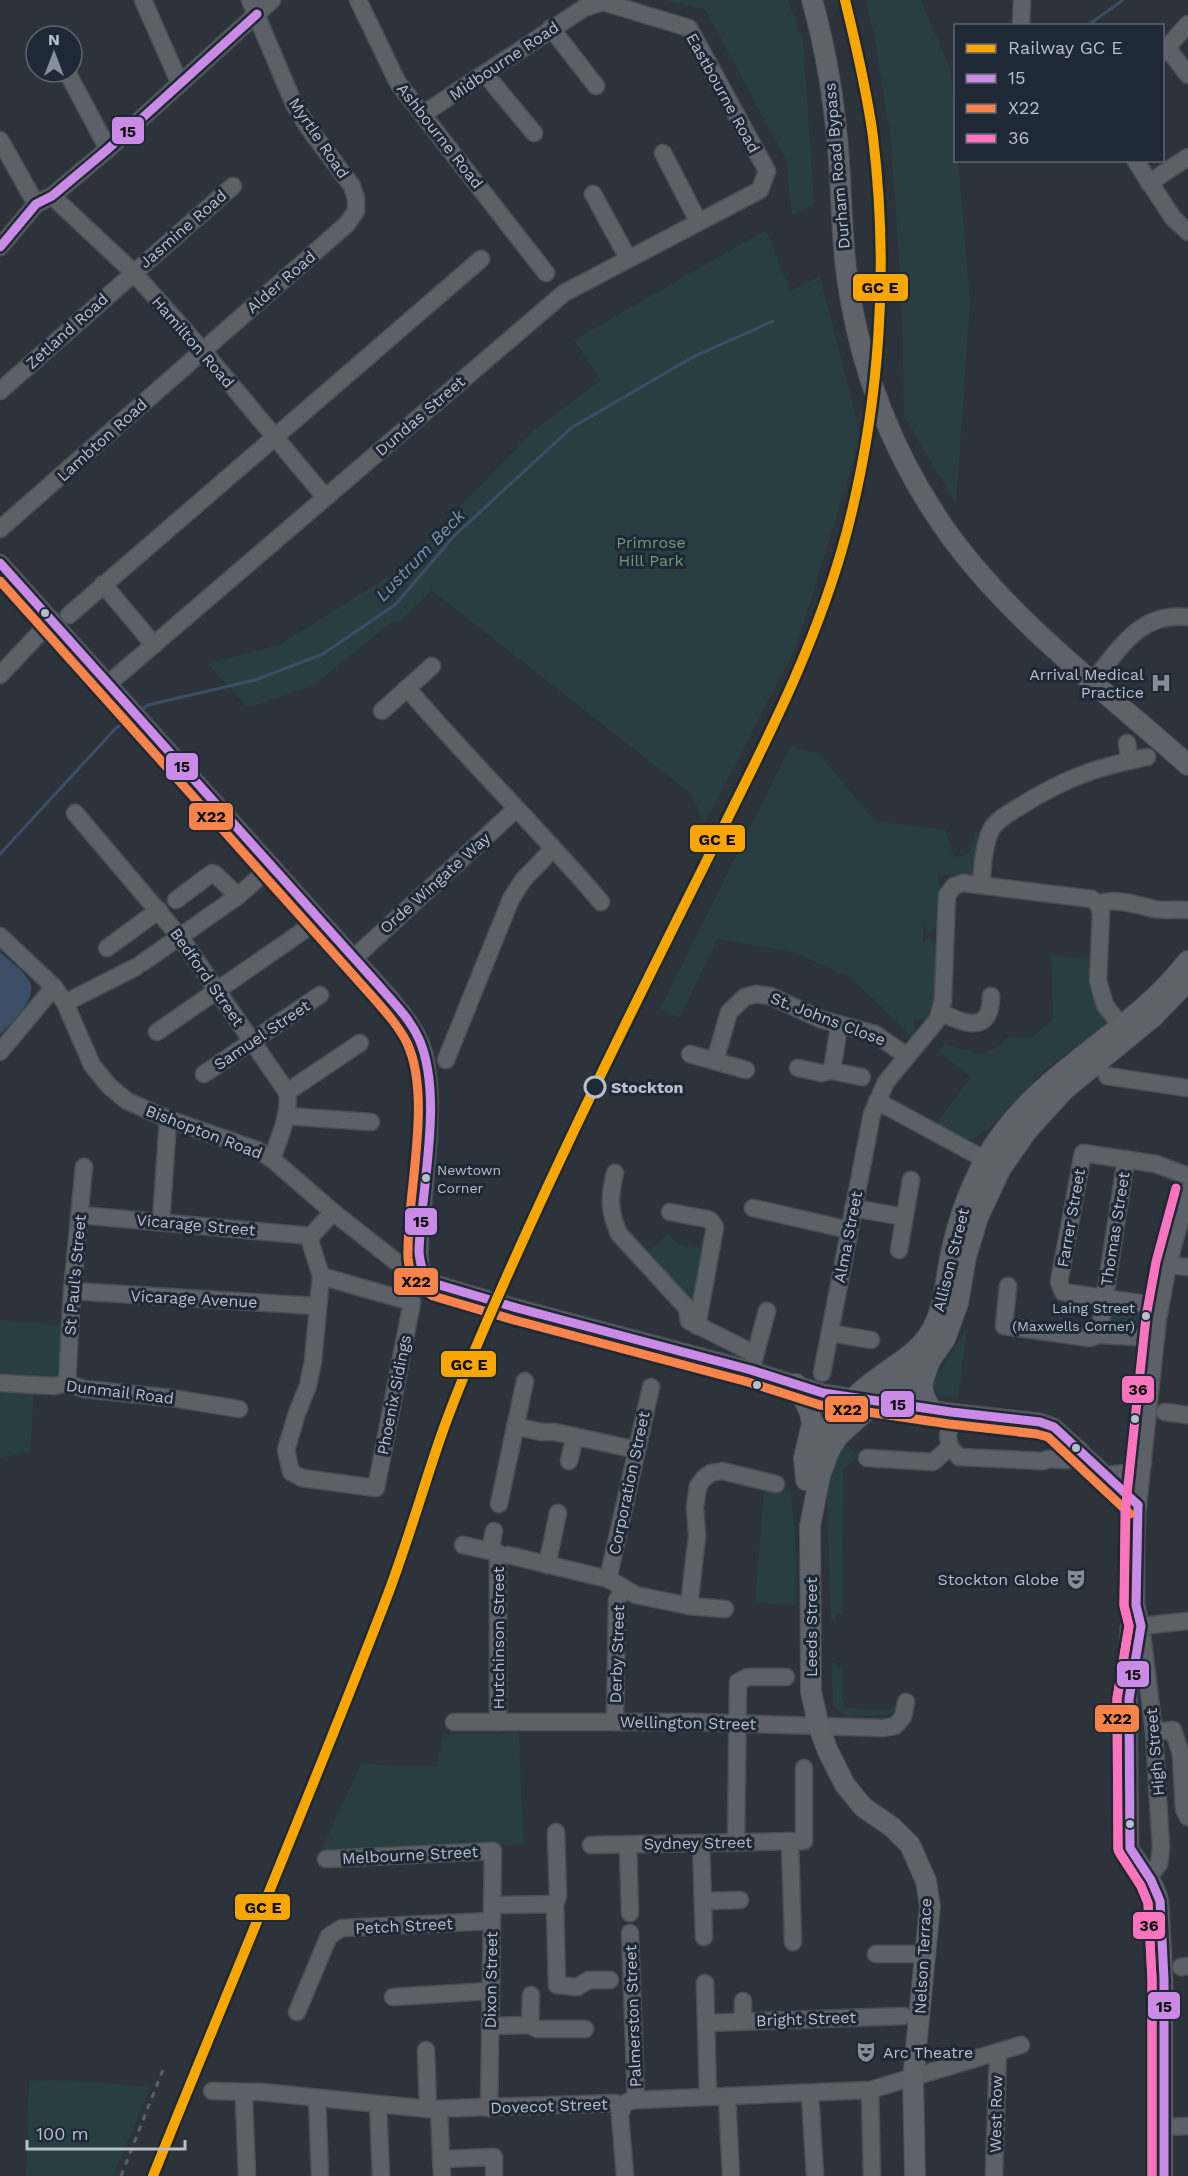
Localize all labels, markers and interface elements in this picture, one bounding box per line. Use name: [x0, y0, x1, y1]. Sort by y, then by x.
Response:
street label: Midbourne Road: [446, 17, 562, 105]
north arrow: [24, 24, 84, 84]
legend: [954, 24, 1164, 162]
text: N: [48, 30, 60, 49]
street label: Eastbourne Road: [682, 30, 764, 156]
text: Railway GC E: [1008, 37, 1123, 58]
text: 15: [1008, 67, 1026, 88]
street label: Ashbourne Road: [393, 80, 487, 192]
street label: Durham Road Bypass: [820, 82, 854, 250]
street label: Myrtle Road: [285, 94, 353, 182]
text: X22: [1008, 97, 1040, 118]
line badge: 15: [111, 116, 145, 145]
text: 15: [120, 122, 136, 141]
text: 36: [1008, 127, 1029, 148]
street label: Jasmine Road: [135, 186, 231, 272]
street label: Alder Road: [243, 247, 319, 317]
line badge: GC E: [852, 273, 909, 302]
text: GC E: [861, 278, 899, 297]
street label: Zetland Road: [22, 289, 112, 373]
street label: Hamilton Road: [148, 292, 238, 392]
street label: Dundas Street: [371, 372, 469, 460]
street label: Lambton Road: [53, 395, 151, 485]
water label: Lustrum Beck: [371, 504, 470, 605]
park label: Primrose Hill Park: [616, 533, 686, 570]
unlabelled marker: [39, 607, 51, 619]
place label: Arrival Medical Practice: [1029, 665, 1144, 702]
hospital icon: Arrival Medical Practice: [1149, 671, 1173, 695]
line badge: 15: [165, 752, 199, 781]
text: 15: [174, 757, 190, 776]
line badge: X22: [188, 802, 234, 831]
text: X22: [196, 807, 226, 826]
line badge: GC E: [689, 824, 746, 853]
street label: Orde Wingate Way: [376, 828, 495, 938]
text: GC E: [698, 830, 736, 849]
street label: Bedford Street: [166, 924, 248, 1030]
street label: St. Johns Close: [768, 988, 888, 1050]
street label: Samuel Street: [210, 996, 314, 1074]
marker: Stockton: [584, 1076, 606, 1098]
place label: Stockton: [611, 1078, 683, 1097]
street label: Bishopton Road: [143, 1101, 265, 1163]
place label: Newtown Corner: [437, 1162, 501, 1196]
street label: Farrer Street: [1053, 1167, 1089, 1269]
street label: Thomas Street: [1097, 1170, 1133, 1287]
marker: Newtown Corner: [420, 1172, 432, 1184]
street label: Alma Street: [830, 1189, 866, 1284]
street label: Allison Street: [929, 1206, 973, 1314]
line badge: 15: [404, 1207, 438, 1236]
street label: Vicarage Street: [136, 1210, 257, 1240]
text: 15: [413, 1212, 429, 1231]
street label: St Paul's Street: [60, 1214, 90, 1336]
line badge: X22: [393, 1267, 439, 1296]
text: X22: [401, 1272, 431, 1291]
street label: Vicarage Avenue: [130, 1286, 258, 1312]
place label: Laing Street (Maxwells Corner): [1012, 1300, 1135, 1334]
marker: Laing Street (Maxwells Corner): [1140, 1310, 1152, 1322]
street label: Phoenix Sidings: [373, 1333, 415, 1457]
line badge: GC E: [440, 1350, 497, 1378]
text: GC E: [450, 1355, 488, 1374]
line badge: 36: [1121, 1375, 1155, 1404]
street label: Dunmail Road: [65, 1376, 175, 1408]
unlabelled marker: [751, 1379, 763, 1391]
text: 36: [1128, 1380, 1148, 1399]
line badge: 15: [880, 1390, 915, 1418]
line badge: X22: [824, 1395, 869, 1423]
text: 15: [890, 1395, 906, 1414]
text: X22: [832, 1400, 862, 1419]
street label: Corporation Street: [605, 1409, 654, 1556]
unlabelled marker: [1129, 1413, 1141, 1425]
unlabelled marker: [1070, 1442, 1082, 1454]
street label: Hutchinson Street: [489, 1566, 508, 1709]
theatre icon: Stockton Globe: [1064, 1567, 1088, 1591]
place label: Stockton Globe: [937, 1570, 1059, 1589]
street label: Leeds Street: [802, 1577, 821, 1677]
street label: Derby Street: [606, 1604, 628, 1704]
line badge: 15: [1116, 1660, 1150, 1688]
text: 15: [1125, 1665, 1141, 1684]
line badge: X22: [1094, 1704, 1140, 1733]
street label: High Street: [1142, 1707, 1168, 1797]
text: X22: [1102, 1709, 1132, 1728]
street label: Wellington Street: [620, 1712, 757, 1734]
unlabelled marker: [1124, 1818, 1136, 1830]
street label: Sydney Street: [644, 1833, 753, 1853]
street label: Melbourne Street: [341, 1842, 479, 1868]
line badge: GC E: [234, 1893, 291, 1921]
text: GC E: [244, 1898, 282, 1917]
street label: Nelson Terrace: [910, 1898, 936, 2014]
line badge: 36: [1132, 1911, 1166, 1940]
street label: Petch Street: [355, 1914, 454, 1938]
text: 36: [1139, 1916, 1159, 1935]
street label: Dixon Street: [481, 1931, 501, 2029]
street label: Palmerston Street: [621, 1944, 645, 2088]
line badge: 15: [1147, 1991, 1181, 2020]
text: 15: [1156, 1997, 1172, 2016]
street label: Bright Street: [756, 2008, 857, 2030]
theatre icon: Arc Theatre: [854, 2040, 878, 2064]
place label: Arc Theatre: [883, 2043, 973, 2062]
street label: West Row: [986, 2075, 1006, 2153]
street label: Dovecot Street: [490, 2094, 608, 2118]
scale bar: [27, 2113, 184, 2151]
text: 100 m: [36, 2123, 89, 2144]

